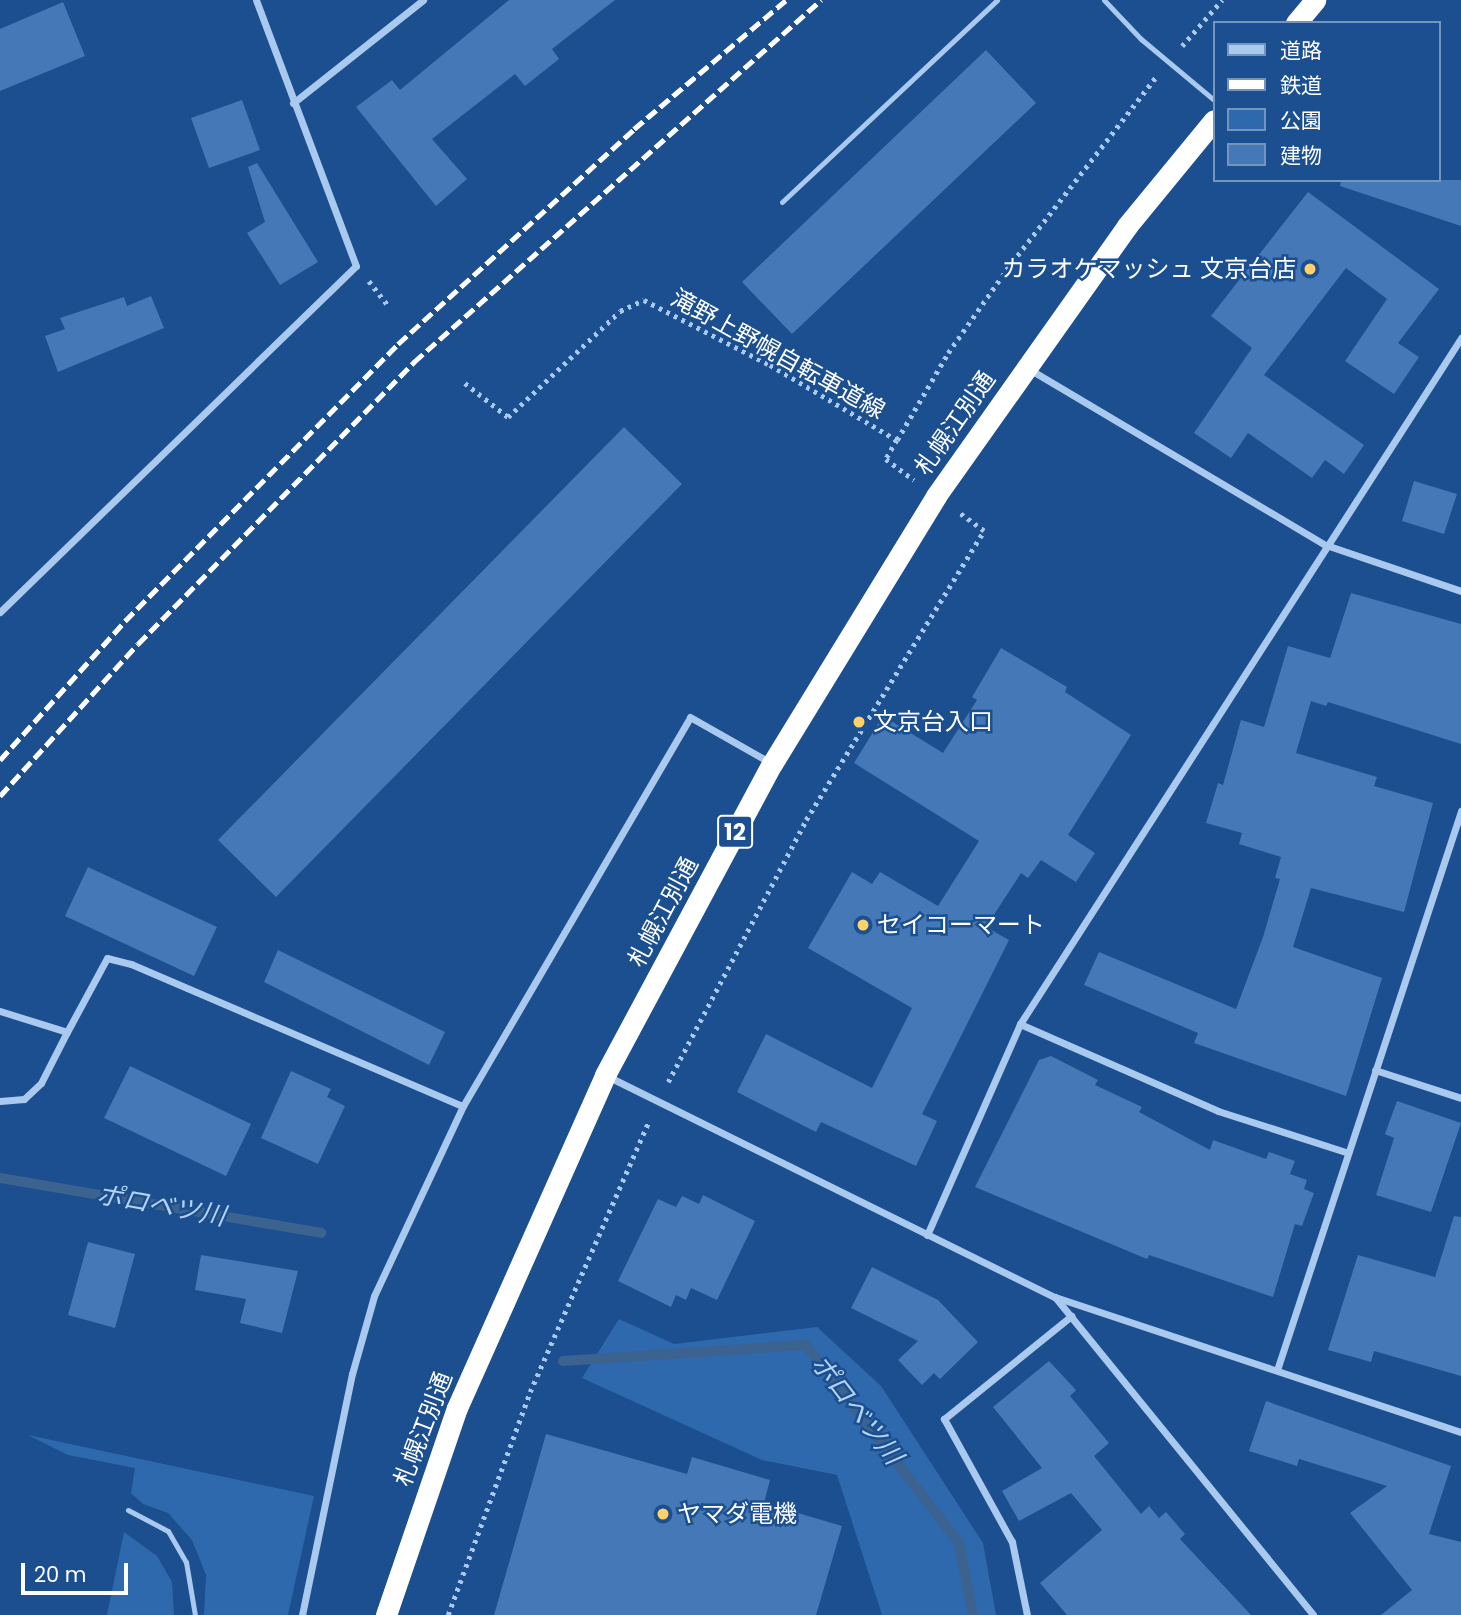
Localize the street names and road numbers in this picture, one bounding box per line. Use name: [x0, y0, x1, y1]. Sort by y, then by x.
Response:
street label: 滝野上野幌自転車道線: [666, 283, 890, 425]
street label: 札幌江別通: [909, 366, 1001, 480]
road number: 12: [716, 812, 754, 852]
street label: 札幌江別通: [622, 852, 704, 972]
street label: 札幌江別通: [388, 1368, 458, 1490]

